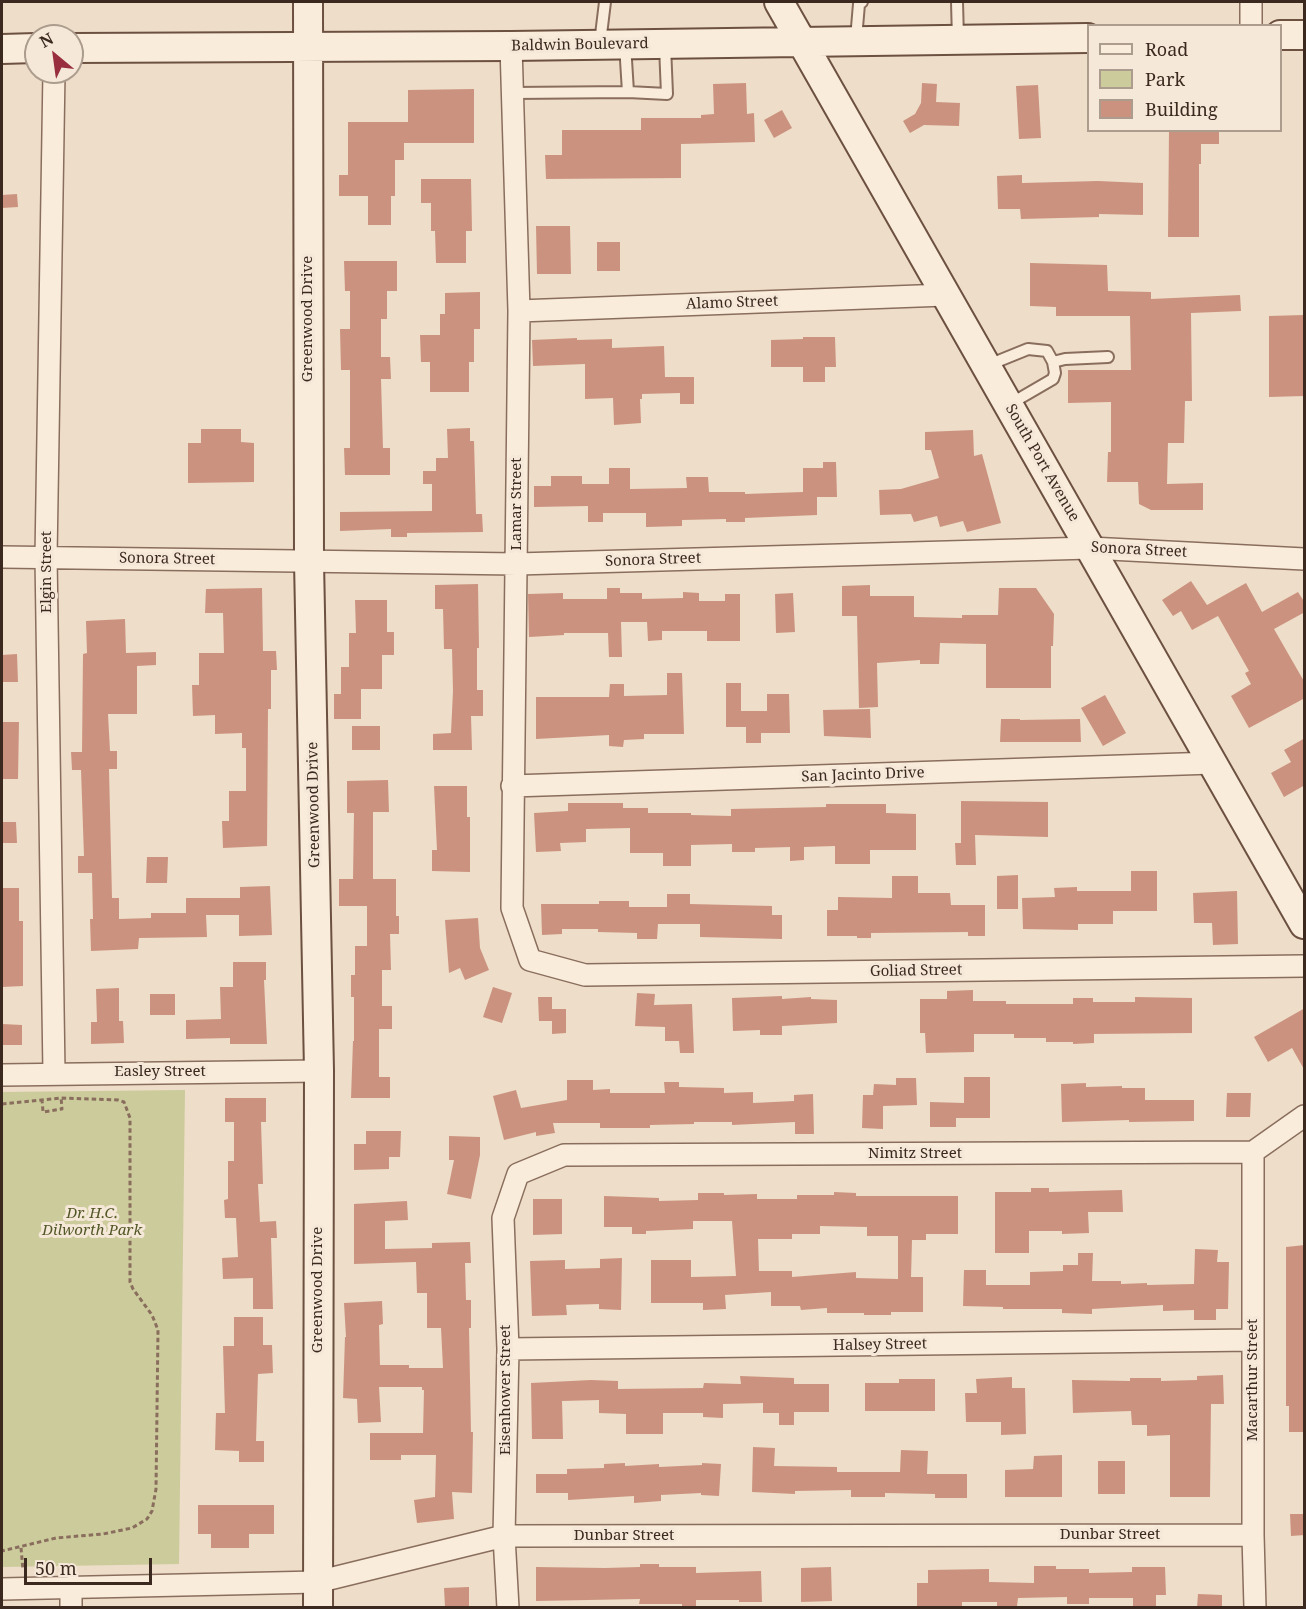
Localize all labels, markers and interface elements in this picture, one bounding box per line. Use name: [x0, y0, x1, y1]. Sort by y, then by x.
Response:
north arrow: [24, 24, 84, 84]
legend: [1087, 24, 1282, 132]
text: N: [35, 27, 57, 53]
street label: Baldwin Boulevard: [511, 35, 649, 55]
text: Road: [1145, 37, 1188, 61]
text: Park: [1145, 67, 1185, 91]
text: Building: [1145, 97, 1218, 121]
street label: Greenwood Drive: [299, 256, 317, 382]
street label: Alamo Street: [686, 292, 778, 314]
street label: South Port Avenue: [1001, 401, 1083, 525]
street label: Lamar Street: [508, 457, 526, 551]
street label: Elgin Street: [38, 531, 56, 613]
street label: Sonora Street: [1091, 538, 1187, 562]
street label: Sonora Street: [119, 549, 215, 569]
street label: Sonora Street: [605, 549, 701, 571]
street label: Greenwood Drive: [304, 742, 324, 868]
street label: San Jacinto Drive: [801, 764, 925, 786]
street label: Goliad Street: [870, 961, 962, 981]
street label: Easley Street: [114, 1063, 206, 1081]
street label: Nimitz Street: [868, 1145, 962, 1163]
park label: Dr. H.C. Dilworth Park: [42, 1205, 142, 1240]
street label: Greenwood Drive: [309, 1227, 327, 1353]
street label: Macarthur Street: [1244, 1319, 1262, 1441]
street label: Eisenhower Street: [497, 1325, 515, 1455]
street label: Halsey Street: [833, 1335, 927, 1355]
street label: Dunbar Street: [1060, 1526, 1160, 1544]
street label: Dunbar Street: [574, 1527, 674, 1545]
scale bar: [27, 1546, 154, 1584]
text: 50 m: [35, 1556, 77, 1580]

